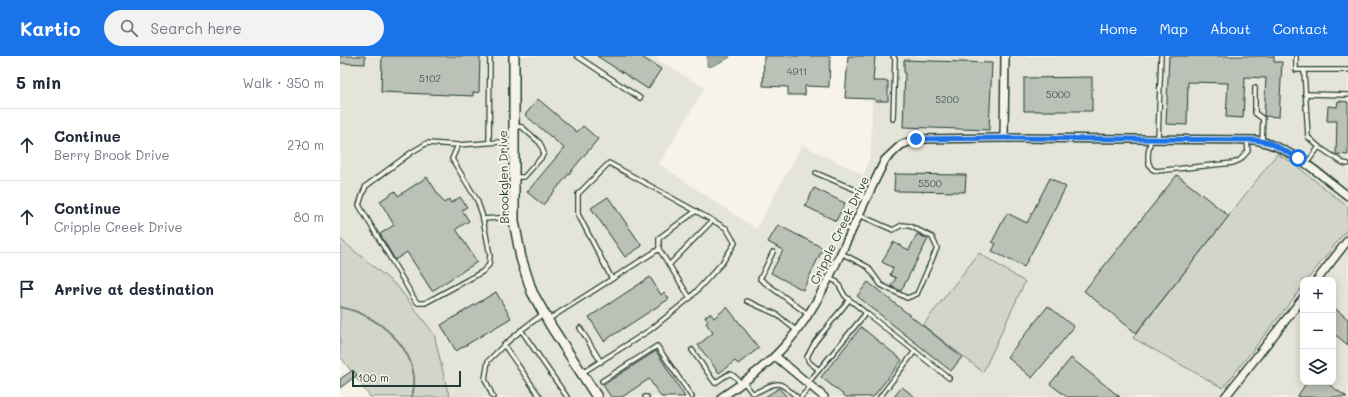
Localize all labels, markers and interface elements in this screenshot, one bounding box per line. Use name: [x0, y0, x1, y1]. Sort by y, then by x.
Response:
search box: [104, 10, 384, 46]
text: Kartio: [20, 16, 80, 41]
icon: search: [118, 17, 140, 39]
text: Search here: [150, 18, 242, 38]
text: Home: [1099, 19, 1137, 38]
text: Map: [1159, 19, 1188, 38]
text: About: [1210, 19, 1251, 38]
text: Contact: [1273, 19, 1328, 38]
house number: 4911: [787, 64, 807, 78]
text: 5 min: [16, 71, 61, 93]
house number: 5102: [419, 71, 441, 85]
text: Walk · 350 m: [243, 74, 324, 91]
house number: 5000: [1046, 87, 1070, 101]
house number: 5200: [935, 92, 959, 106]
text: Continue: [54, 126, 121, 146]
street label: Brookglen Drive: [494, 130, 512, 224]
route end: [907, 130, 925, 148]
icon: ahead: [16, 134, 38, 156]
text: 270 m: [287, 136, 324, 153]
text: Berry Brook Drive: [54, 146, 170, 163]
route start: [1289, 149, 1307, 167]
street label: Cripple Creek Drive: [806, 173, 872, 287]
house number: 5500: [918, 176, 942, 190]
text: Continue: [54, 198, 121, 218]
icon: ahead: [16, 206, 38, 228]
text: 80 m: [294, 208, 324, 225]
text: Cripple Creek Drive: [54, 218, 183, 235]
map controls: [1300, 277, 1336, 385]
button: +: [1300, 277, 1336, 313]
icon: arrive: [16, 278, 38, 300]
text: Arrive at destination: [54, 279, 214, 299]
button: −: [1300, 313, 1336, 349]
button: layers: [1300, 349, 1336, 385]
scale bar: [352, 369, 461, 388]
text: 100 m: [358, 370, 389, 385]

